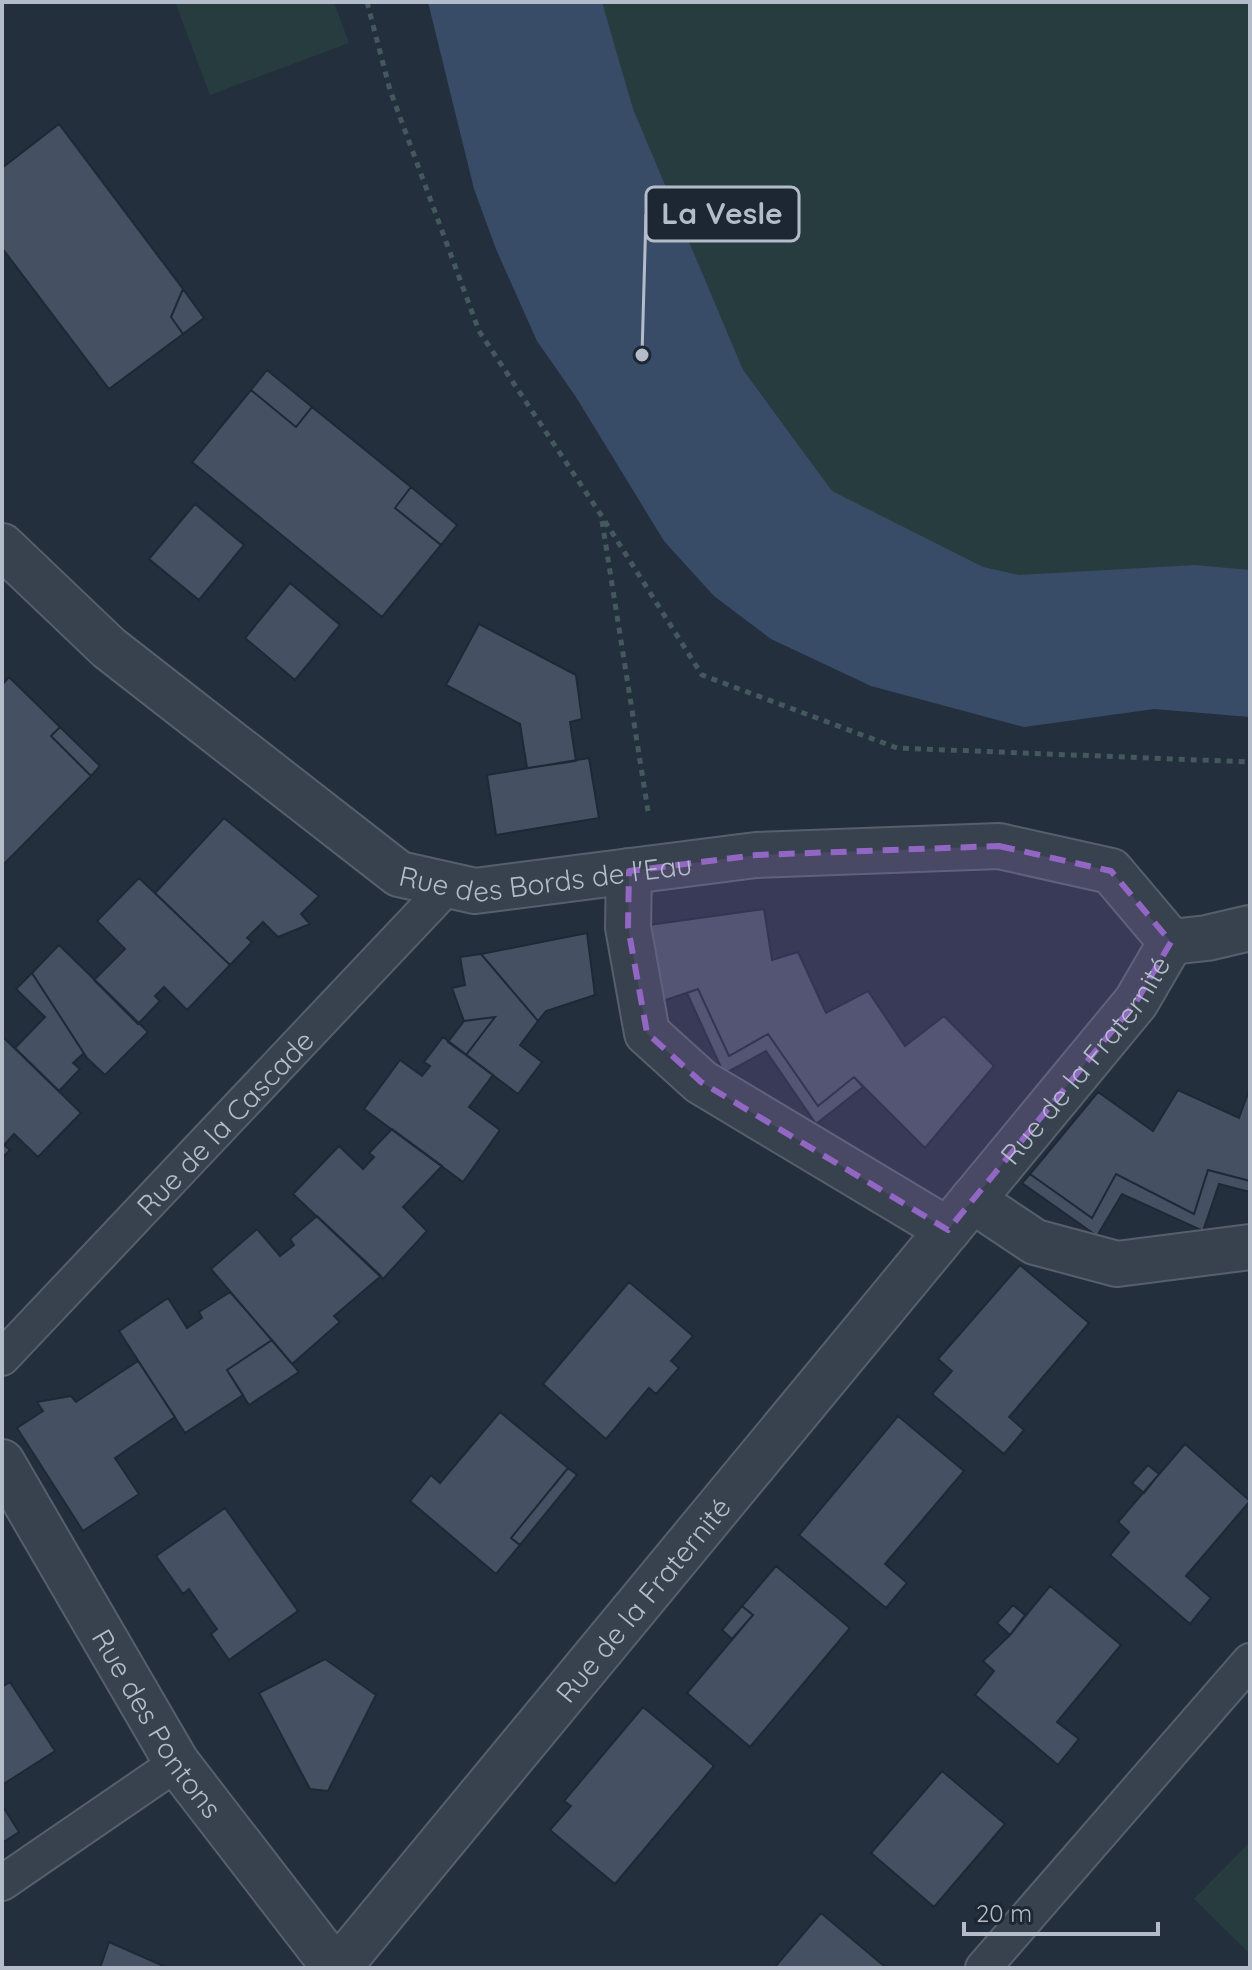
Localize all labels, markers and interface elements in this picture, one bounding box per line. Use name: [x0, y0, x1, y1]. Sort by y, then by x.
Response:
callout: La Vesle: [646, 187, 799, 241]
text: La Vesle: [661, 194, 783, 232]
street label: Rue des Bords de l'Eau: [396, 846, 694, 909]
street label: Rue de la Fraternité: [992, 949, 1177, 1171]
street label: Rue de la Cascade: [129, 1022, 320, 1223]
street label: Rue de la Fraternité: [547, 1490, 737, 1709]
street label: Rue des Pontons: [85, 1622, 230, 1824]
scale bar: [964, 1886, 1158, 1936]
text: 20 m: [976, 1898, 1032, 1928]

